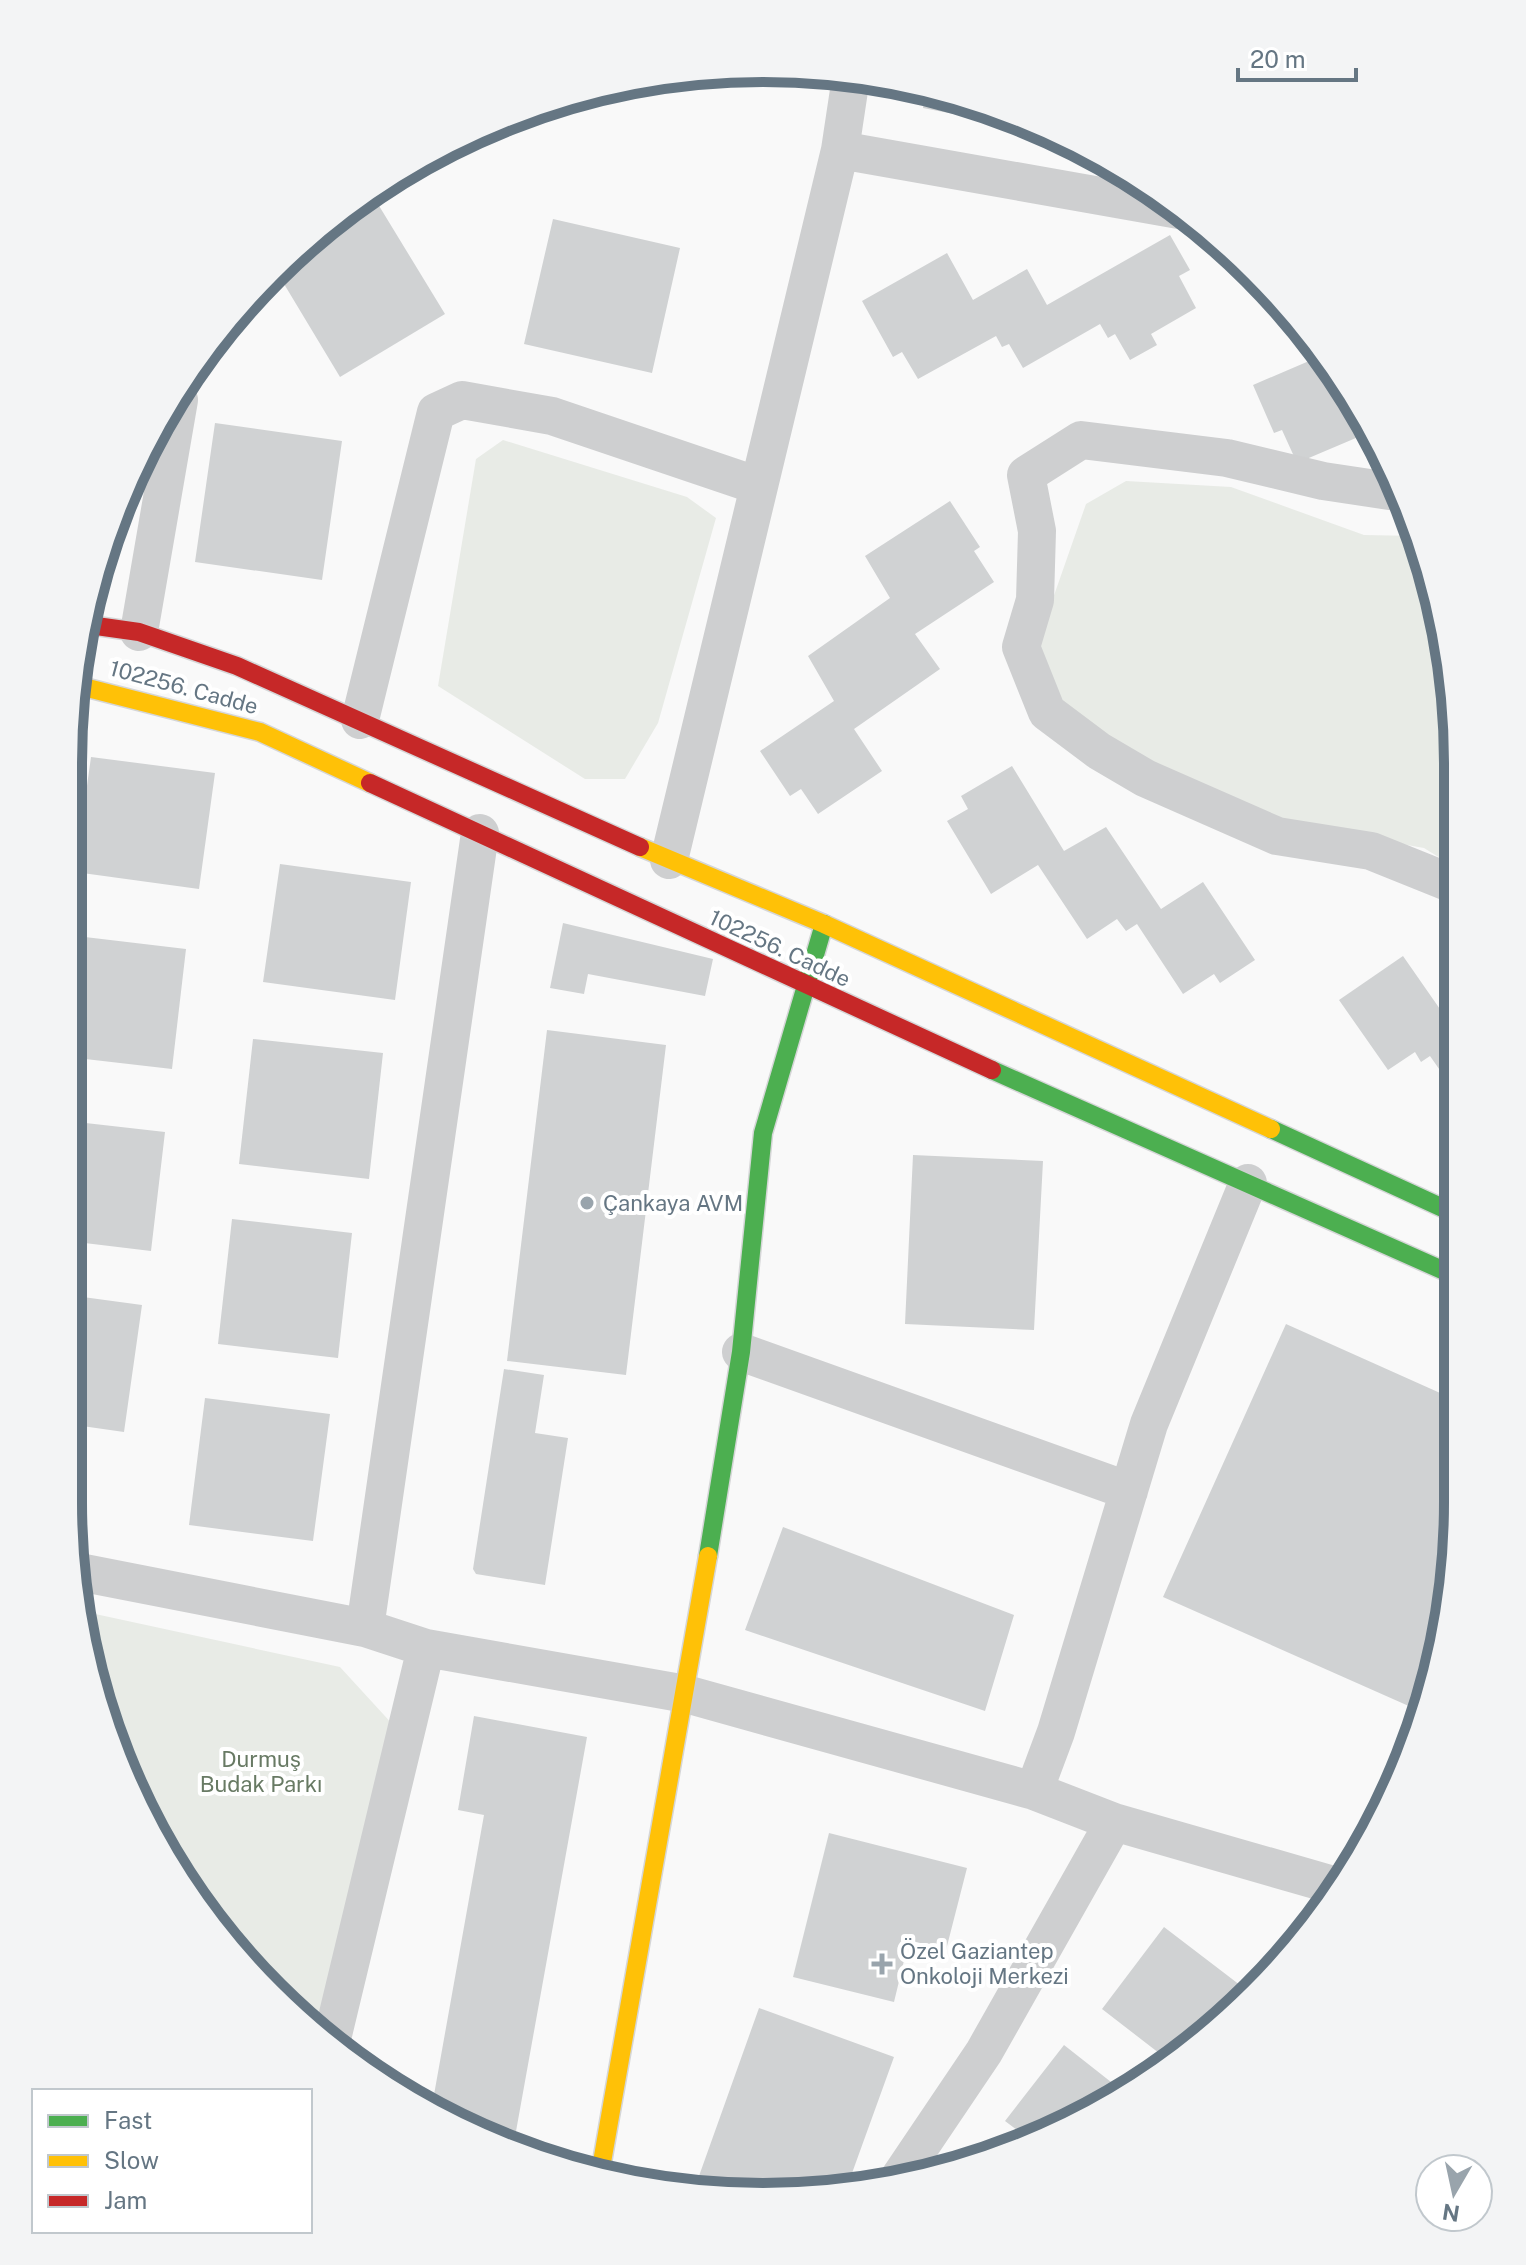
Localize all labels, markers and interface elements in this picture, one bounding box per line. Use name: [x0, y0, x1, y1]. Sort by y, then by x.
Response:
scale bar: [1238, 32, 1356, 82]
text: 20 m: [1250, 45, 1306, 73]
street label: 102256. Cadde: [107, 655, 261, 719]
street label: 102256. Cadde: [705, 904, 855, 992]
place label: Çankaya AVM: [603, 1190, 743, 1216]
marker: Çankaya AVM: [578, 1194, 596, 1212]
park label: Durmuş Budak Parkı: [200, 1746, 322, 1797]
place label: Özel Gaziantep Onkoloji Merkezi: [900, 1937, 1069, 1989]
marker: Özel Gaziantep Onkoloji Merkezi: [871, 1953, 893, 1975]
legend: [32, 2089, 312, 2233]
text: Fast: [104, 2106, 152, 2134]
text: Slow: [104, 2146, 159, 2174]
north arrow: [1414, 2153, 1494, 2233]
text: Jam: [104, 2186, 147, 2214]
text: N: [1440, 2199, 1461, 2227]

